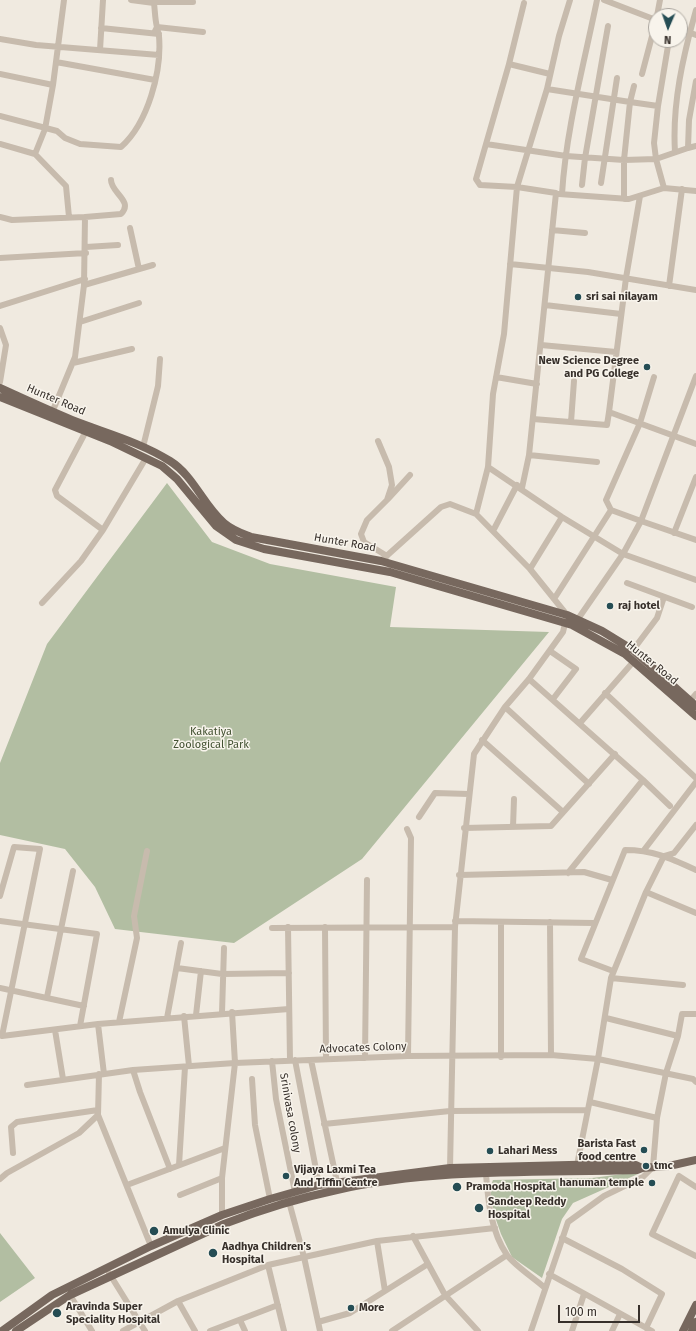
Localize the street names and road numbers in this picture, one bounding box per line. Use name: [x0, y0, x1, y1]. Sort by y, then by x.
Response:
street label: Hunter Road: [25, 382, 87, 418]
street label: Hunter Road: [313, 531, 377, 555]
street label: Hunter Road: [624, 638, 680, 688]
street label: Advocates Colony: [319, 1040, 407, 1056]
street label: Srinivasa colony: [276, 1072, 304, 1154]

